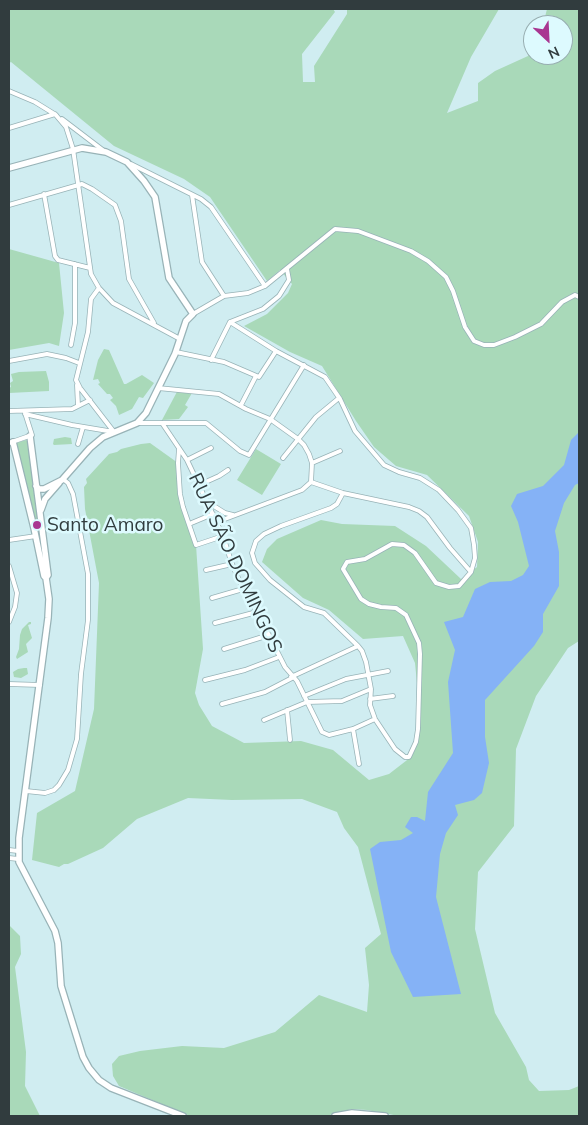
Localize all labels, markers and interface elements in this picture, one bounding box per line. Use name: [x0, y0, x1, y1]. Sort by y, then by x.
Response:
north arrow: [523, 15, 573, 65]
text: N: [545, 42, 563, 63]
street label: RUA SÃO DOMINGOS: [183, 470, 287, 656]
place label: Santo Amaro: [47, 514, 163, 536]
marker: Santo Amaro: [31, 519, 43, 531]

